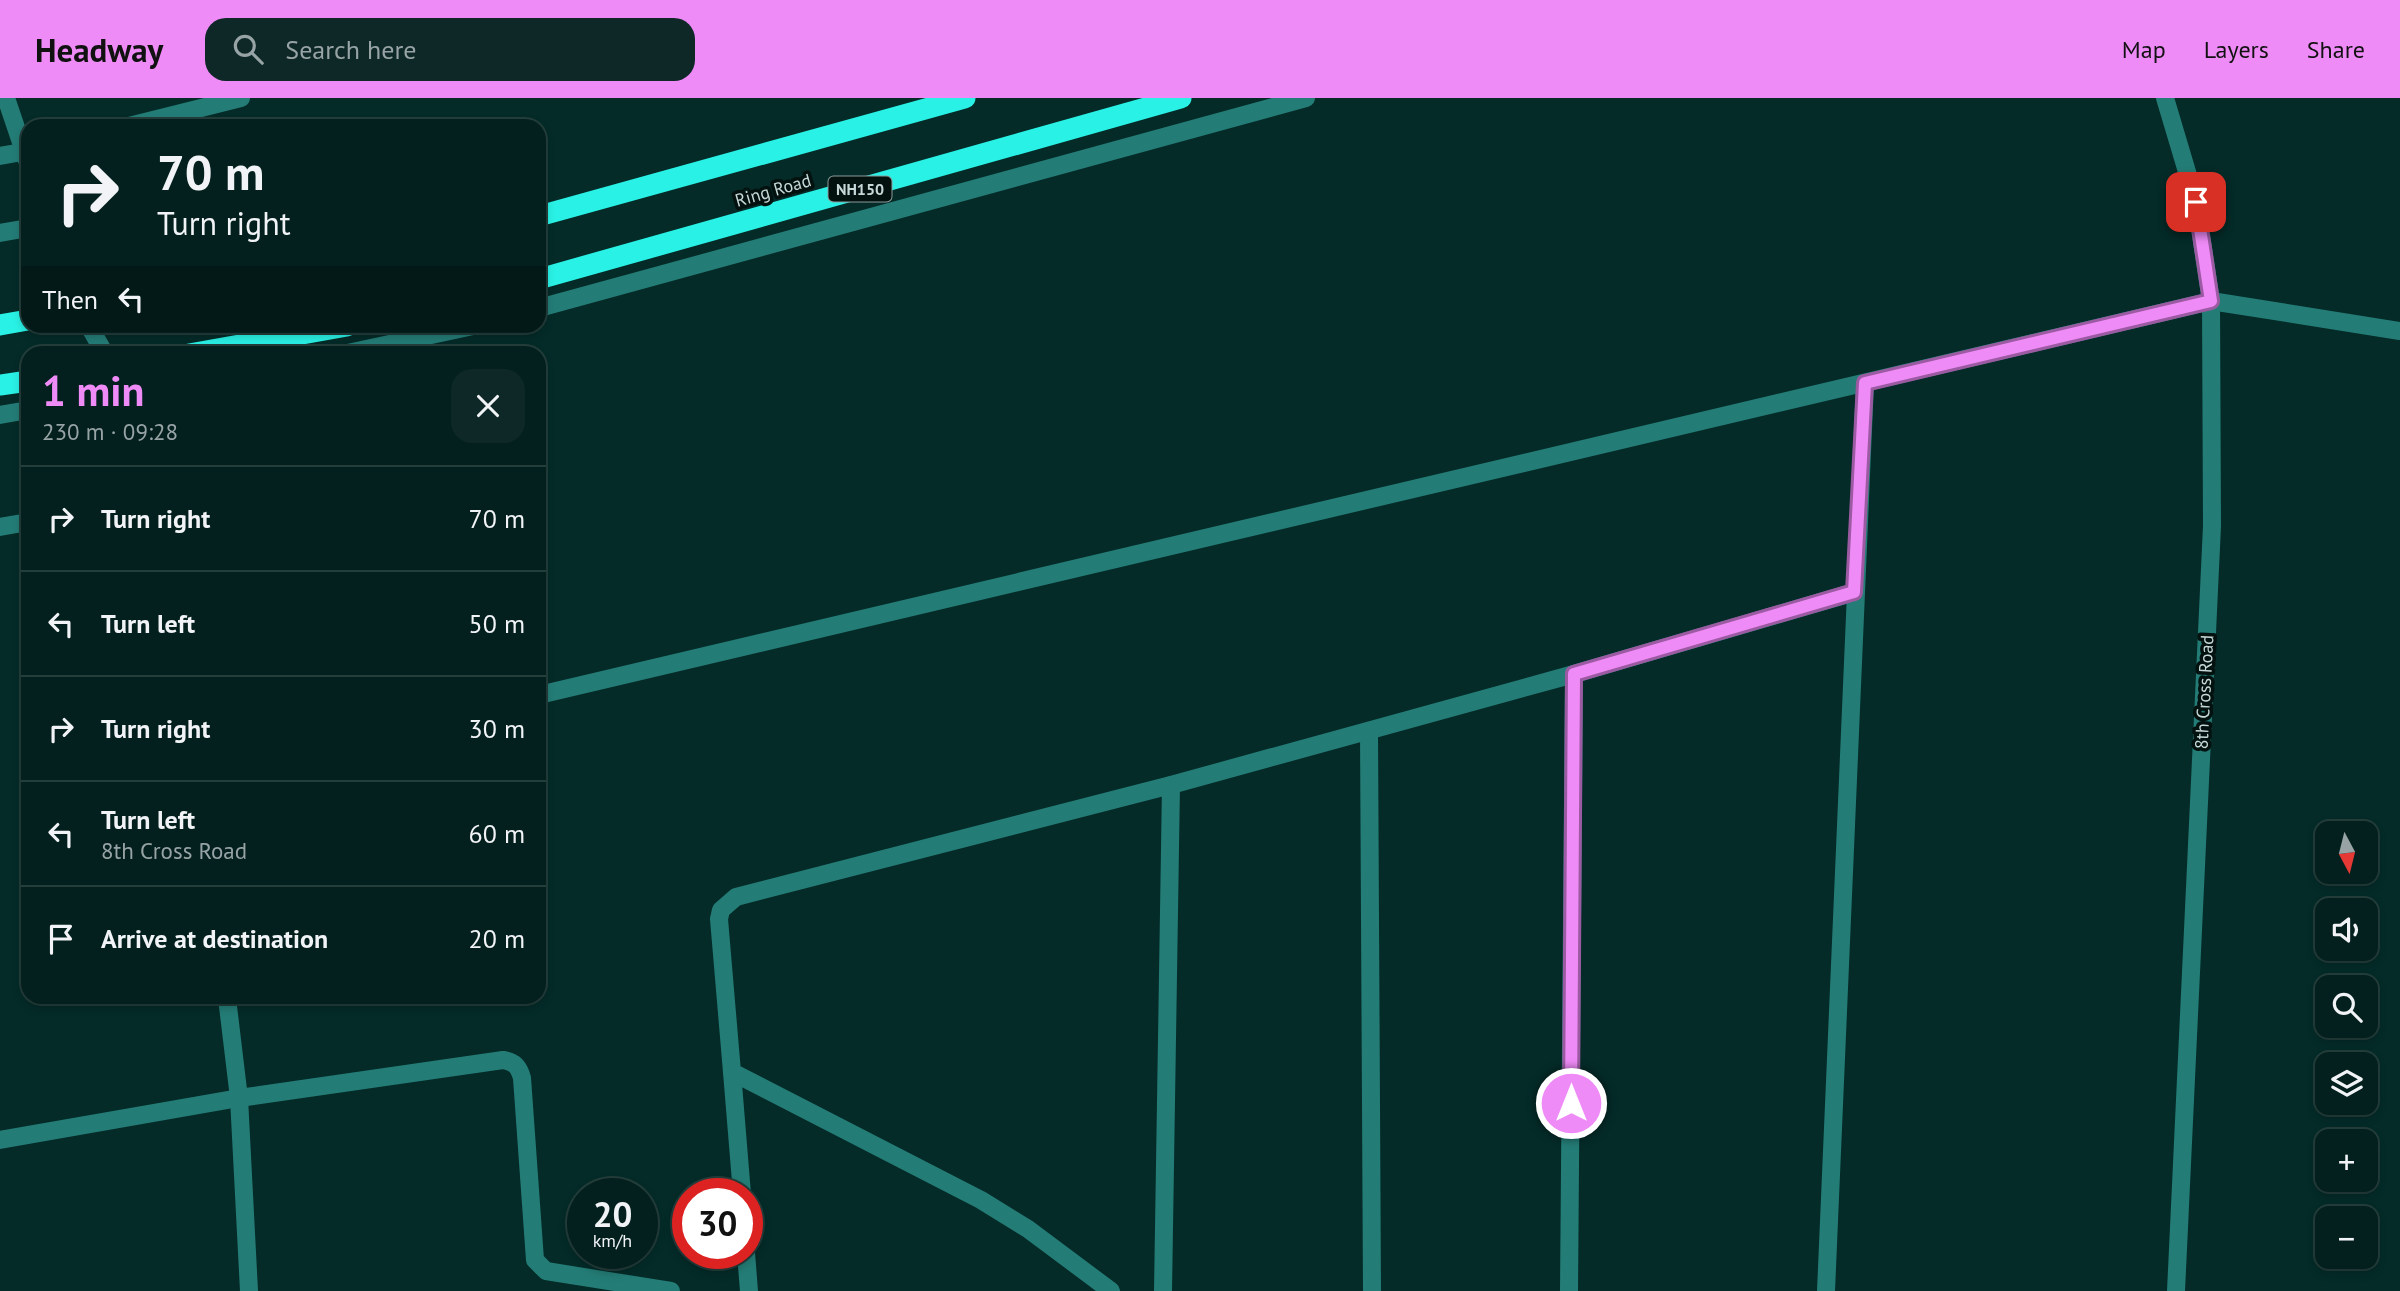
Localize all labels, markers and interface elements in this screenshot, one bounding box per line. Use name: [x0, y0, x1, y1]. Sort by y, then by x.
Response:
search box: [205, 18, 695, 81]
text: Headway: [35, 28, 163, 71]
icon: search: [229, 30, 267, 68]
text: Search here: [285, 33, 416, 66]
text: Map: [2122, 34, 2166, 65]
text: Layers: [2204, 34, 2269, 65]
text: Share: [2307, 34, 2365, 65]
text: 70 m: [157, 140, 264, 204]
icon: right: [42, 147, 133, 238]
street label: Ring Road: [732, 168, 814, 212]
pin: [2166, 172, 2226, 232]
road number: NH150: [828, 176, 892, 202]
icon: arrive: [2177, 183, 2215, 221]
text: Turn right: [157, 202, 291, 244]
icon: left: [112, 280, 150, 318]
text: Then: [42, 283, 98, 316]
text: 1 min: [42, 363, 144, 418]
button: close: [451, 369, 525, 443]
text: 230 m · 09:28: [42, 417, 178, 446]
icon: right: [42, 500, 80, 538]
text: Turn right: [101, 502, 210, 535]
text: 70 m: [469, 502, 525, 535]
icon: left: [42, 605, 80, 643]
text: Turn left: [101, 607, 195, 640]
text: 50 m: [469, 607, 525, 640]
street label: 8th Cross Road: [2190, 634, 2218, 750]
icon: right: [42, 710, 80, 748]
text: Turn right: [101, 712, 210, 745]
text: 30 m: [469, 712, 525, 745]
text: Turn left: [101, 803, 195, 836]
icon: left: [42, 815, 80, 853]
text: 60 m: [469, 817, 525, 850]
north arrow: [2315, 821, 2378, 884]
map controls: [2315, 821, 2378, 1269]
text: 8th Cross Road: [101, 836, 247, 865]
button: sound: [2315, 898, 2378, 961]
icon: arrive: [42, 920, 80, 958]
text: Arrive at destination: [101, 922, 328, 955]
text: 20 m: [469, 922, 525, 955]
button: search: [2315, 975, 2378, 1038]
button: layers: [2315, 1052, 2378, 1115]
position arrow: [1534, 1066, 1608, 1140]
button: +: [2315, 1129, 2378, 1192]
speed limit sign: 30: [672, 1178, 763, 1269]
text: 20: [593, 1191, 632, 1237]
button: −: [2315, 1206, 2378, 1269]
text: km/h: [593, 1229, 632, 1252]

